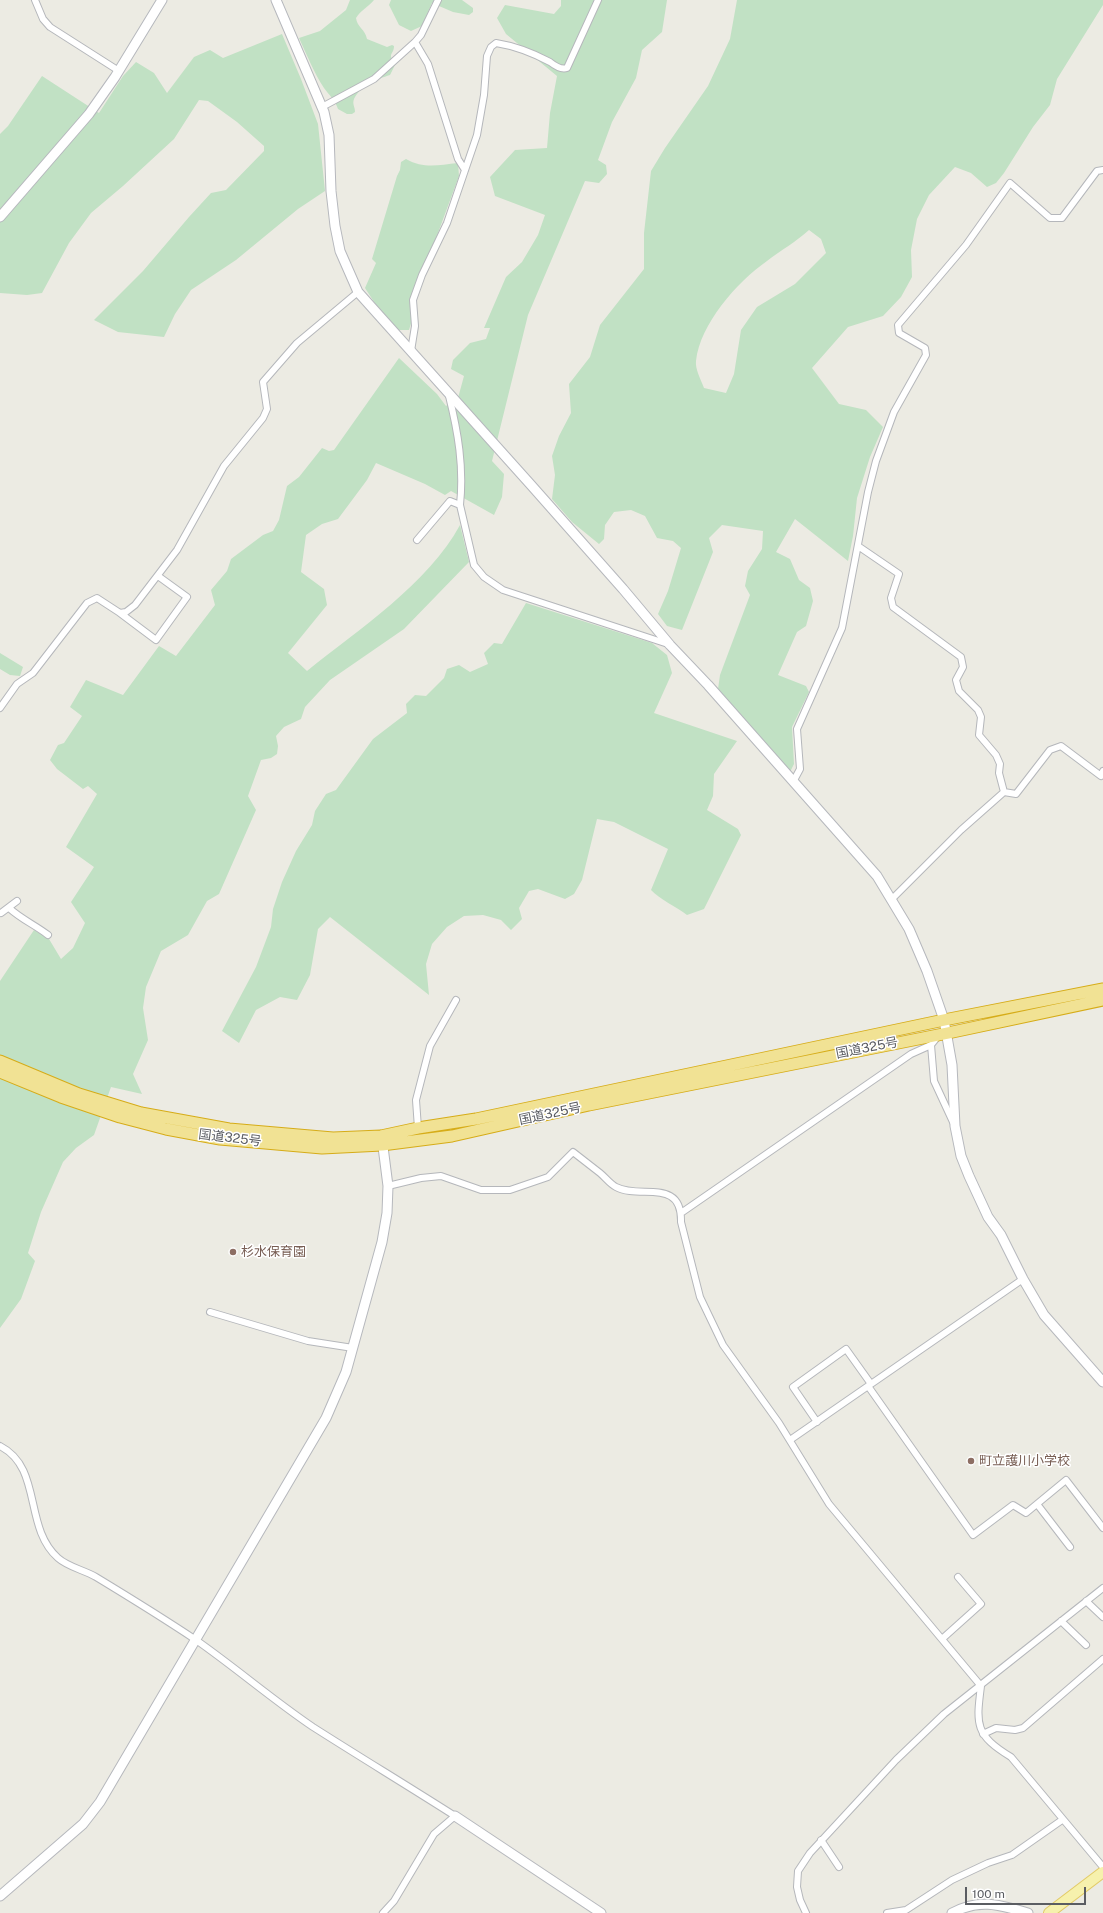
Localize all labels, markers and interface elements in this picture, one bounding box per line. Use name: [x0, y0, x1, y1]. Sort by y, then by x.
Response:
street label: 国道325号: [834, 1034, 900, 1062]
street label: 国道325号: [517, 1100, 583, 1128]
street label: 国道325号: [198, 1126, 262, 1150]
place label: 杉水保育園: [241, 1244, 306, 1260]
marker: 杉水保育園: [228, 1247, 238, 1257]
place label: 町立護川小学校: [979, 1453, 1070, 1469]
marker: 町立護川小学校: [966, 1456, 976, 1466]
scale bar: [967, 1879, 1088, 1905]
text: 100 m: [972, 1887, 1005, 1901]

